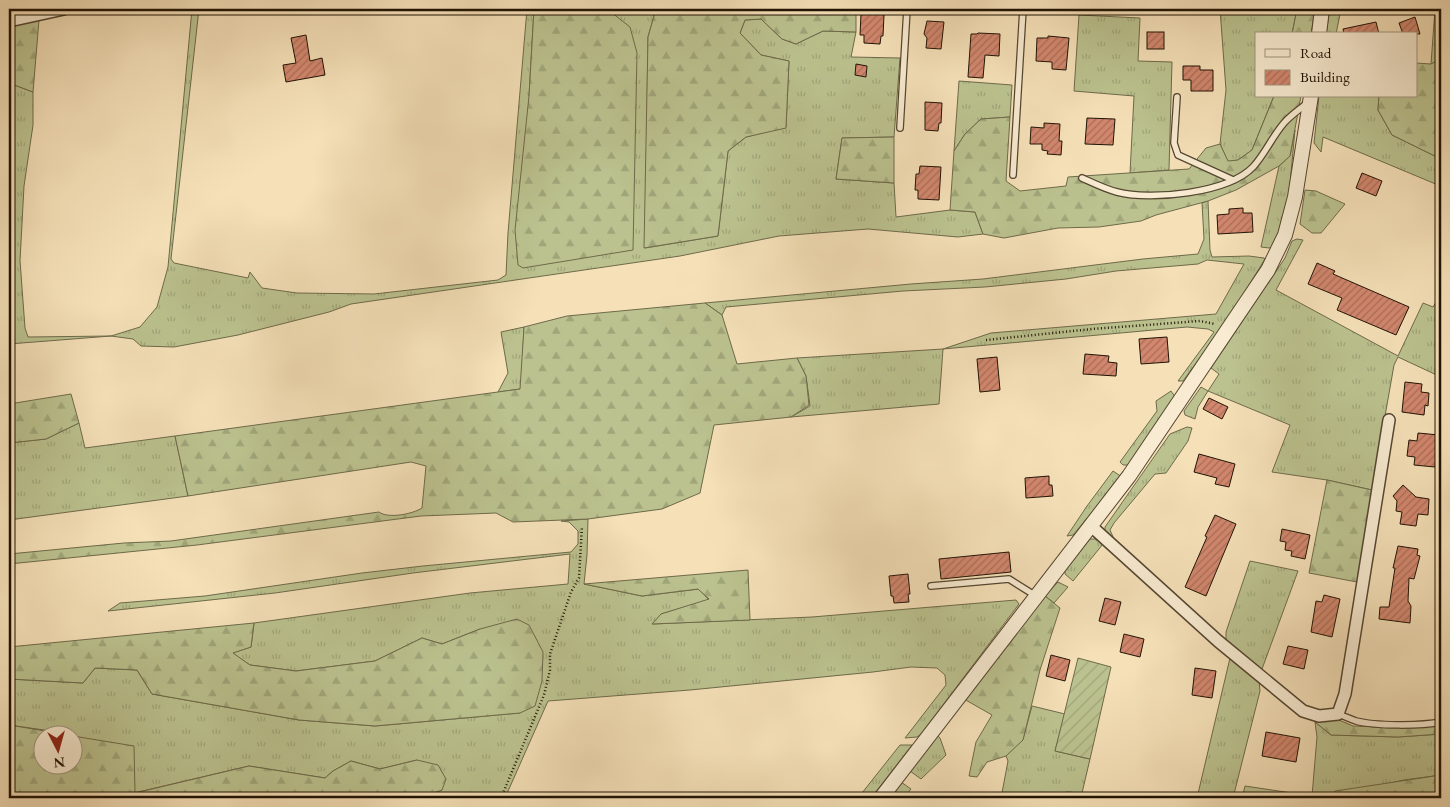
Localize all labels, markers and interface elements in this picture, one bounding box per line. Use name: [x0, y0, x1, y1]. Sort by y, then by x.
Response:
legend: [1255, 32, 1418, 98]
text: Road: [1300, 43, 1332, 62]
text: Building: [1300, 67, 1350, 86]
north arrow: [32, 724, 82, 774]
text: N: [52, 753, 66, 773]

